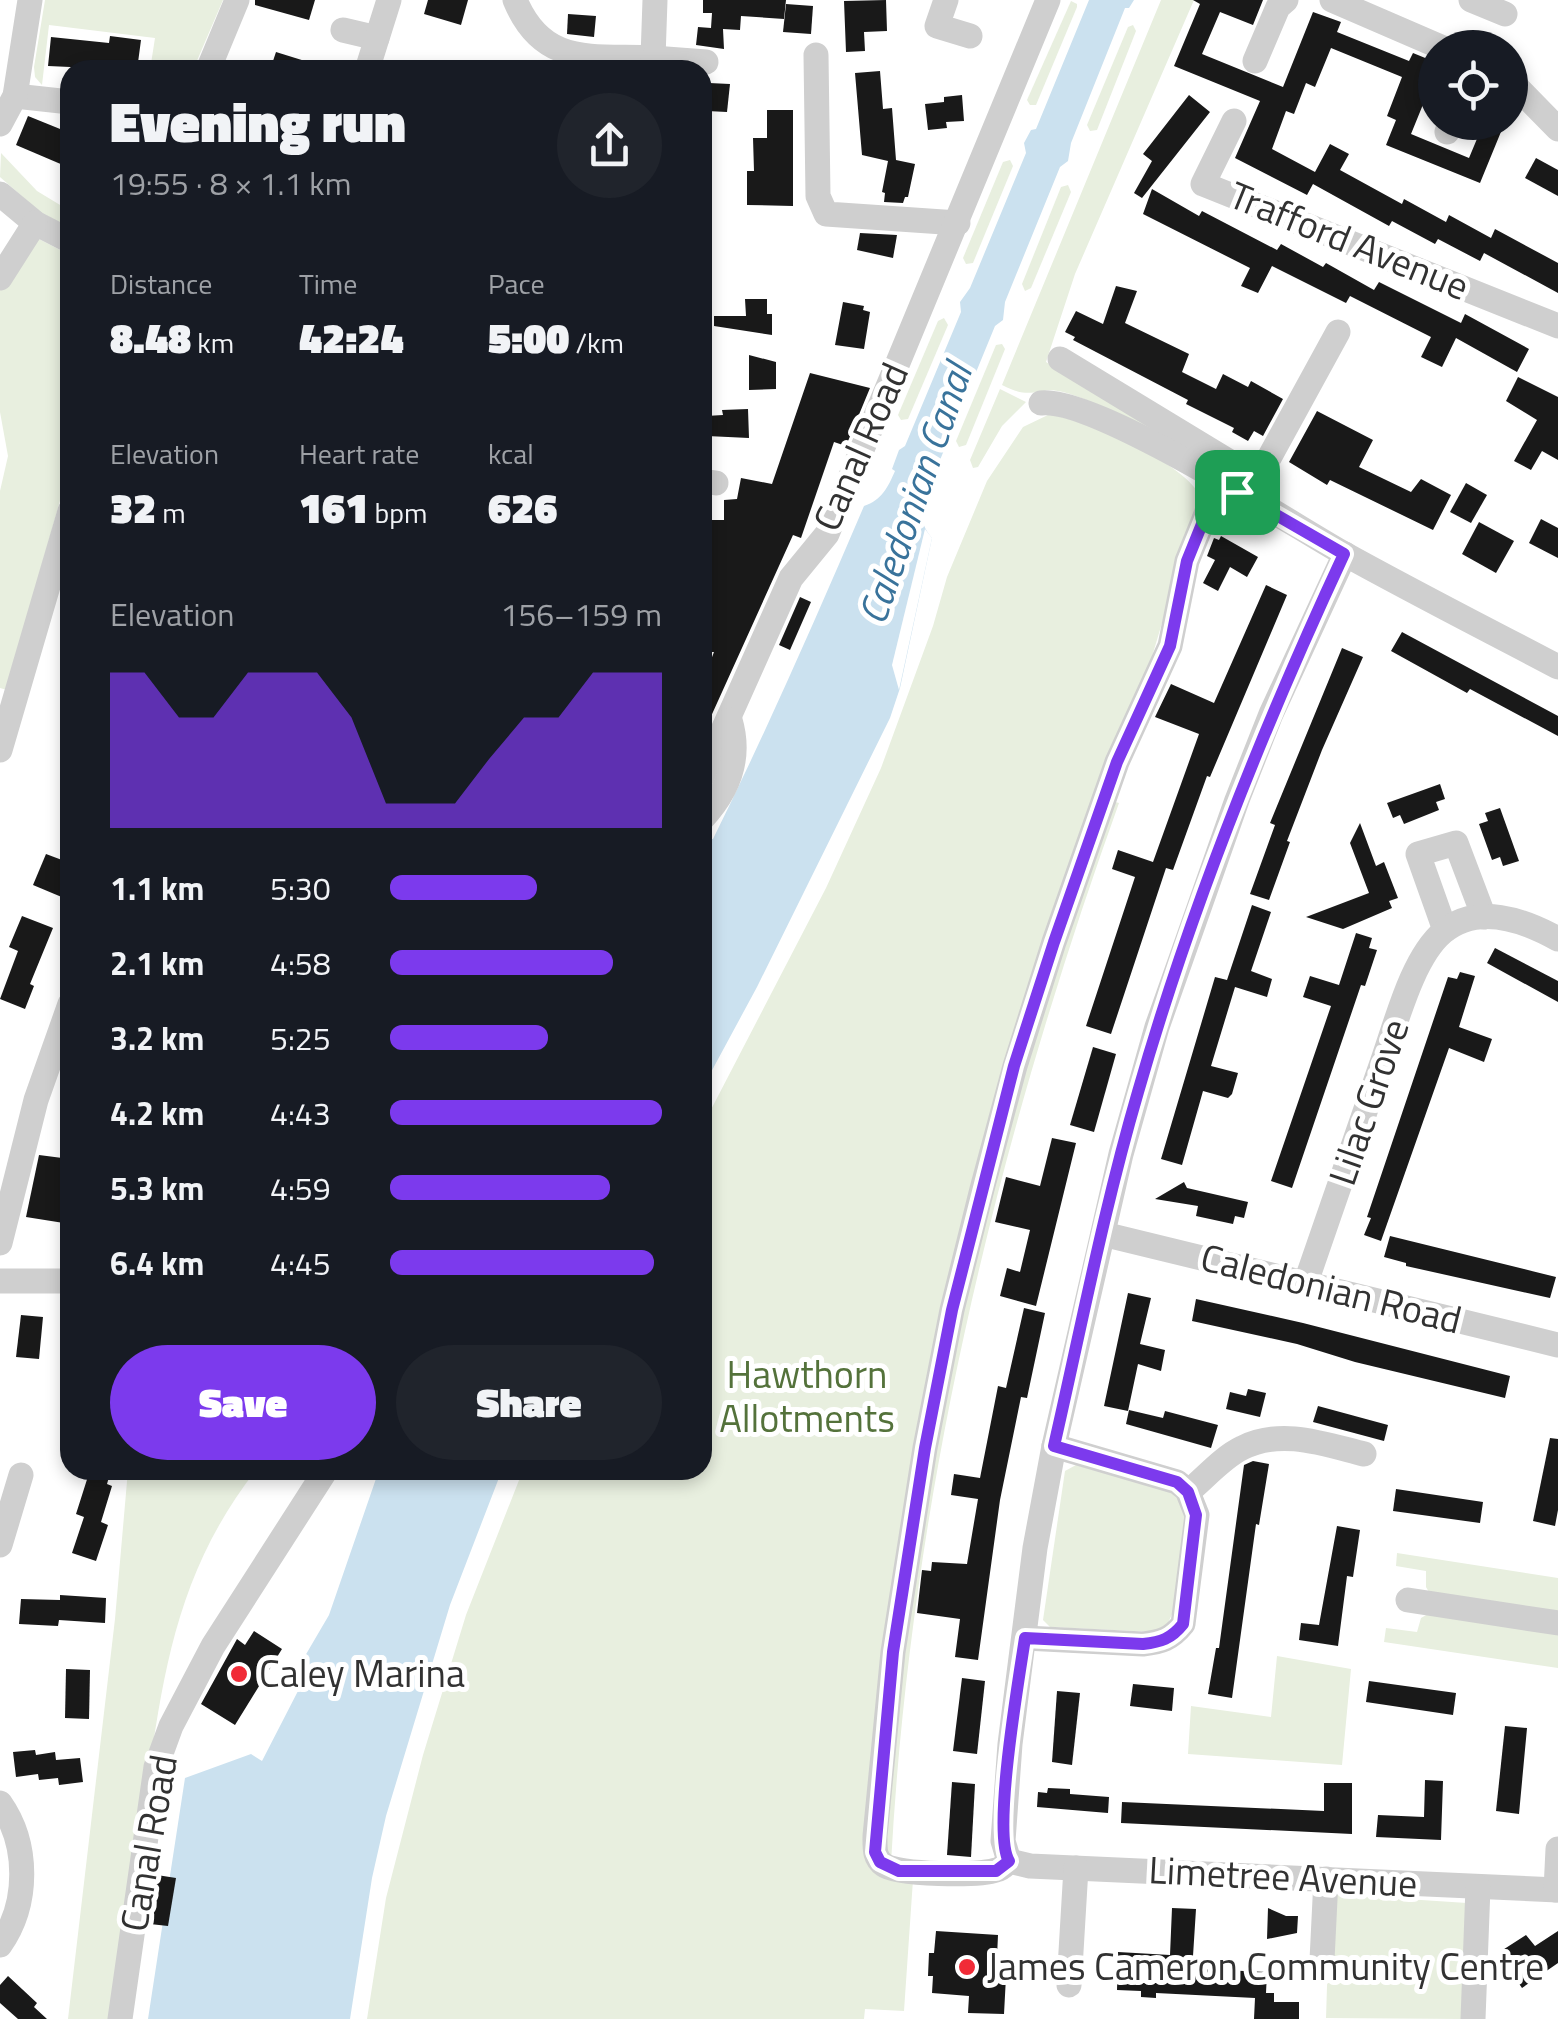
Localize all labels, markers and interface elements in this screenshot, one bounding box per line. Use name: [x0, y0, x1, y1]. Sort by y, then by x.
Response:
map controls: [1418, 30, 1528, 140]
button: locate: [1418, 30, 1528, 140]
text: Evening run: [110, 80, 406, 163]
button: share: [557, 93, 662, 198]
text: 19:55 · 8 × 1.1 km: [110, 159, 351, 207]
street label: Trafford Avenue: [1221, 166, 1478, 314]
text: Distance: [110, 262, 212, 305]
text: Time: [299, 262, 357, 305]
text: Pace: [488, 262, 545, 305]
text: 8.48: [110, 305, 191, 369]
text: 42:24: [299, 305, 404, 369]
text: 5:00: [488, 305, 569, 369]
text: km: [191, 321, 234, 364]
text: /km: [569, 321, 624, 364]
water label: Caledonian Canal: [841, 351, 989, 632]
street label: Canal Road: [797, 353, 923, 540]
text: Elevation: [110, 432, 219, 475]
text: Heart rate: [299, 432, 419, 475]
text: kcal: [488, 432, 534, 475]
pin: [1195, 450, 1280, 535]
icon: arrive: [1210, 465, 1265, 520]
text: 32: [110, 475, 156, 539]
text: 161: [299, 475, 368, 539]
text: 626: [488, 475, 557, 539]
text: m: [156, 491, 186, 534]
text: bpm: [368, 491, 427, 534]
text: Elevation: [110, 590, 234, 638]
text: 156–159 m: [500, 590, 662, 638]
text: 1.1 km: [110, 864, 204, 912]
text: 5:30: [270, 864, 331, 912]
text: 2.1 km: [110, 939, 204, 987]
text: 4:58: [270, 939, 331, 987]
street label: Lilac Grove: [1313, 1011, 1424, 1193]
text: 3.2 km: [110, 1014, 204, 1062]
text: 5:25: [270, 1014, 331, 1062]
text: 4.2 km: [110, 1089, 204, 1137]
text: 4:43: [270, 1089, 331, 1137]
text: 5.3 km: [110, 1164, 204, 1212]
text: 4:59: [270, 1164, 331, 1212]
street label: Caledonian Road: [1195, 1228, 1468, 1348]
text: 6.4 km: [110, 1239, 204, 1287]
text: 4:45: [270, 1239, 331, 1287]
button: Save: [110, 1345, 376, 1460]
button: Share: [396, 1345, 662, 1460]
park label: Hawthorn Allotments: [719, 1345, 895, 1447]
place label: Caley Marina: [259, 1644, 465, 1702]
marker: Caley Marina: [228, 1663, 250, 1685]
street label: Canal Road: [104, 1750, 192, 1936]
street label: Limetree Avenue: [1147, 1840, 1419, 1912]
place label: James Cameron Community Centre: [987, 1937, 1544, 1995]
marker: James Cameron Community Centre: [956, 1956, 978, 1978]

